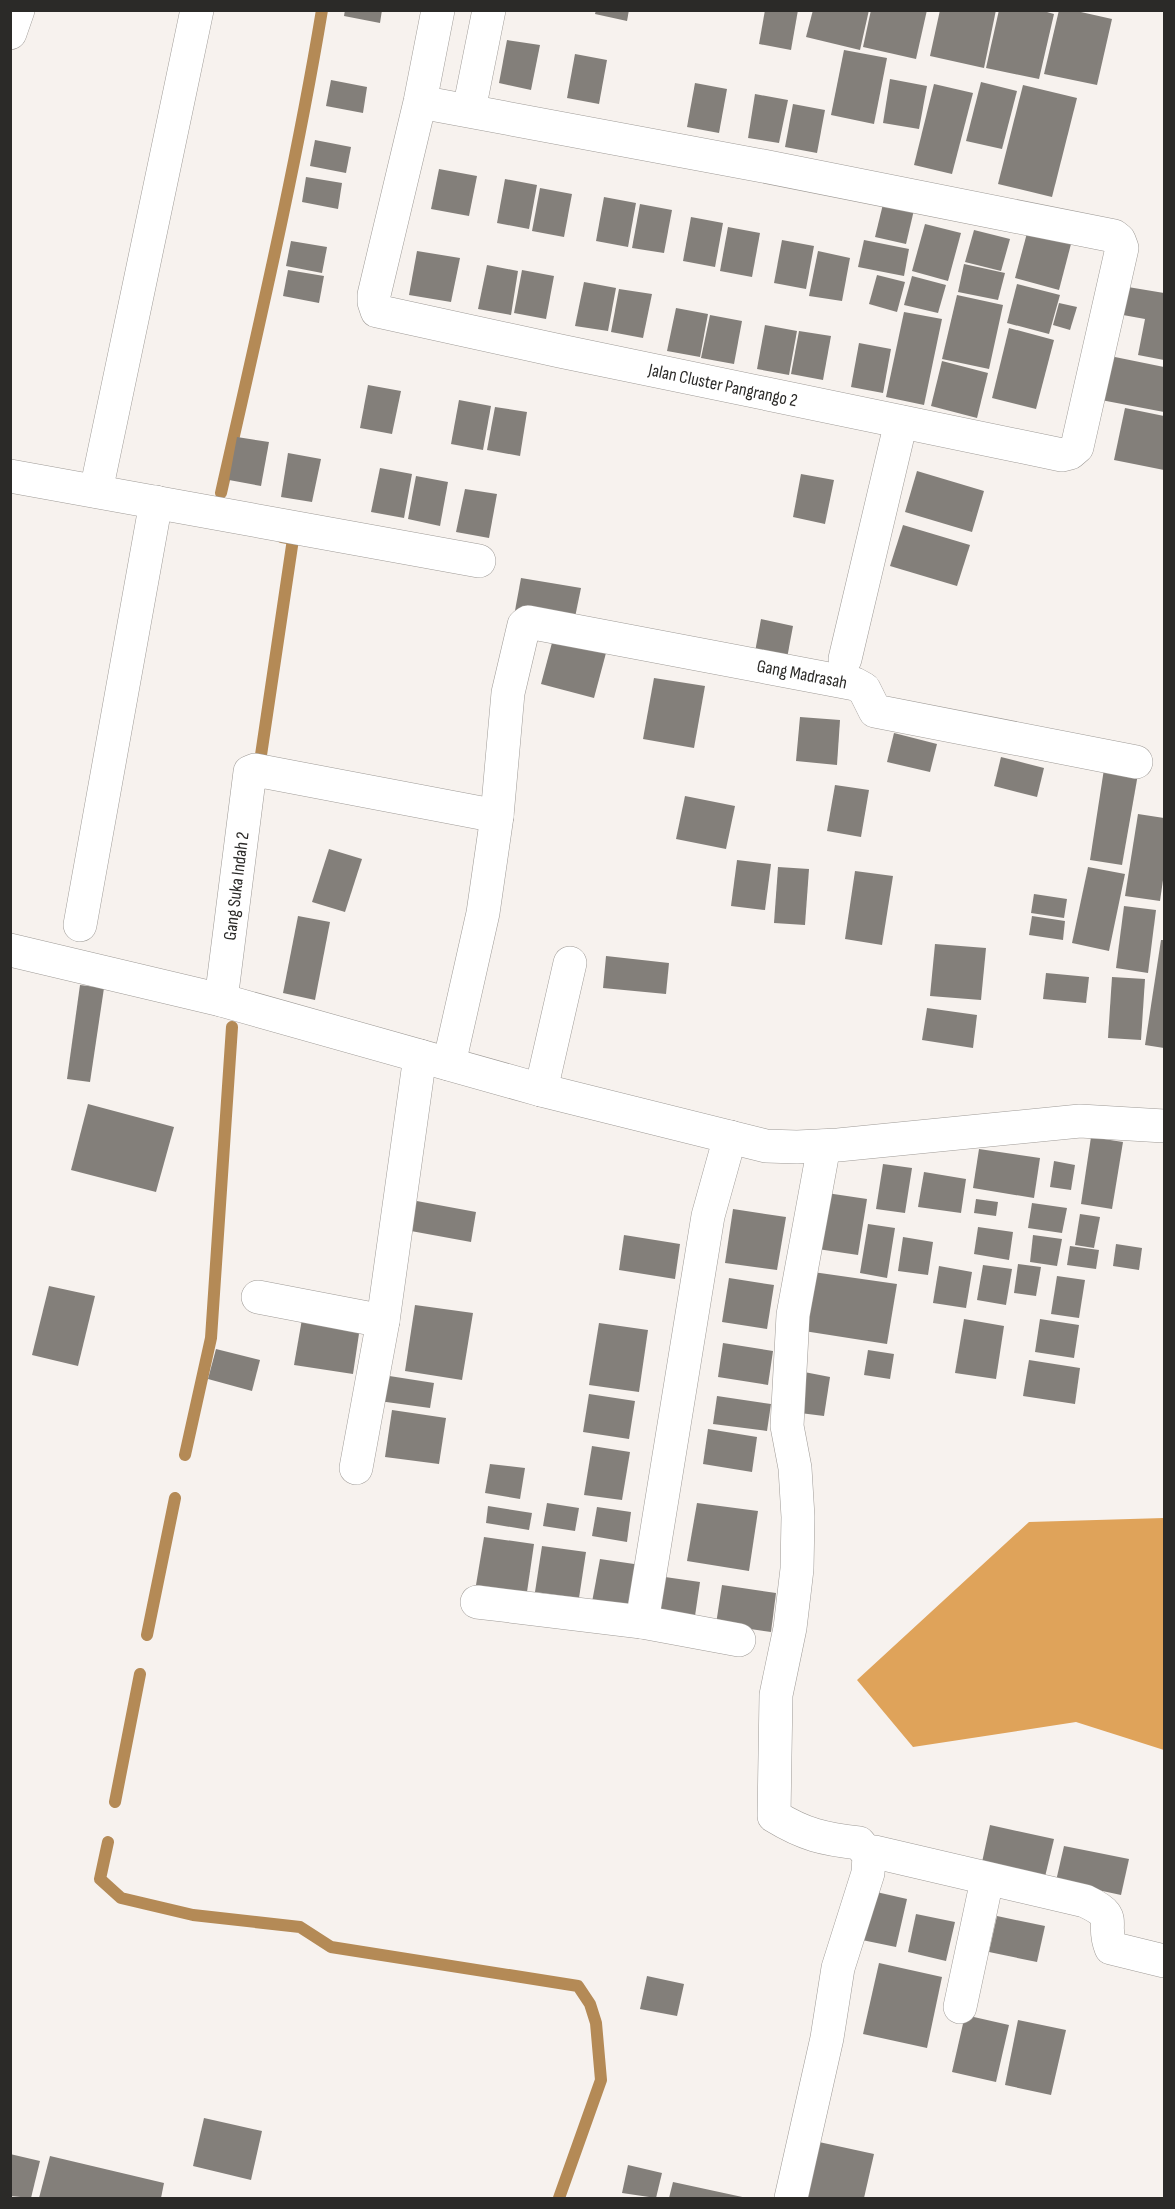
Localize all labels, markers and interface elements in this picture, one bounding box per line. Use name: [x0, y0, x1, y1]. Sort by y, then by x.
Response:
street label: Jalan Cluster Pangrango 2: [646, 359, 799, 412]
street label: Gang Madrasah: [755, 655, 849, 694]
street label: Gang Suka Indah 2: [219, 831, 254, 942]

